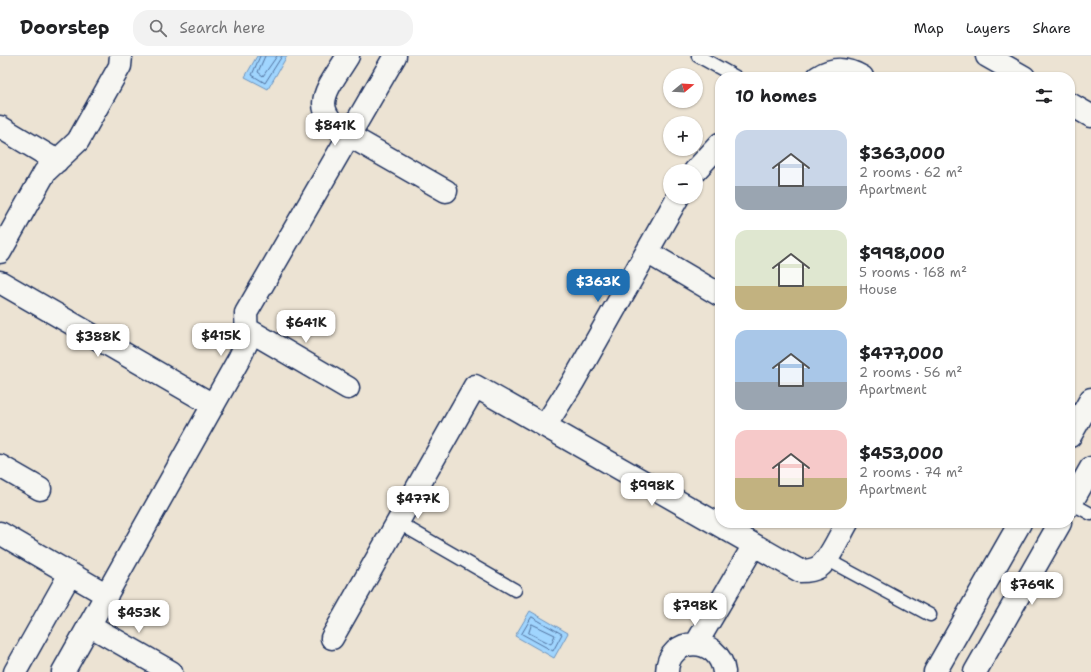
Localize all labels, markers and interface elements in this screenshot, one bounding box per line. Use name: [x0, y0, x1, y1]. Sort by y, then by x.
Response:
search box: [133, 10, 413, 46]
text: Doorstep: [20, 15, 109, 40]
icon: search: [147, 17, 169, 39]
text: Search here: [179, 18, 265, 38]
text: Map: [914, 19, 944, 37]
text: Layers: [966, 19, 1010, 37]
text: Share: [1032, 19, 1071, 37]
north arrow: [663, 68, 703, 108]
map controls: [663, 68, 703, 204]
text: 10 homes: [735, 85, 817, 107]
icon: filters: [1033, 85, 1055, 107]
pin: $841K: [307, 113, 363, 147]
button: +: [663, 116, 703, 156]
text: $841K: [314, 117, 356, 134]
text: $363,000: [859, 142, 945, 164]
icon: home: [767, 146, 815, 194]
button: −: [663, 164, 703, 204]
text: 2 rooms · 62 m²: [859, 164, 963, 181]
text: Apartment: [859, 181, 927, 198]
text: $998,000: [859, 242, 945, 264]
icon: home: [767, 246, 815, 294]
text: 5 rooms · 168 m²: [859, 264, 967, 281]
pin: $363K: [570, 269, 626, 303]
text: $363K: [576, 273, 620, 290]
text: House: [859, 281, 897, 298]
pin: $641K: [278, 310, 334, 344]
text: $641K: [285, 314, 327, 331]
pin: $415K: [193, 323, 249, 357]
pin: $388K: [70, 324, 126, 358]
text: $415K: [201, 327, 241, 344]
text: $388K: [75, 328, 121, 345]
text: $477,000: [859, 342, 944, 364]
icon: home: [767, 346, 815, 394]
text: 2 rooms · 56 m²: [859, 364, 962, 381]
text: Apartment: [859, 381, 927, 398]
text: $453,000: [859, 442, 944, 464]
icon: home: [767, 446, 815, 494]
text: 2 rooms · 74 m²: [859, 464, 963, 481]
pin: $998K: [624, 473, 680, 507]
text: $998K: [630, 477, 674, 494]
text: Apartment: [859, 481, 927, 498]
pin: $477K: [390, 486, 446, 520]
text: $477K: [396, 490, 440, 507]
pin: $769K: [1004, 572, 1060, 606]
text: $769K: [1010, 576, 1054, 593]
pin: $798K: [667, 593, 723, 627]
text: $798K: [673, 597, 717, 614]
pin: $453K: [111, 600, 167, 634]
text: $453K: [117, 604, 161, 621]

